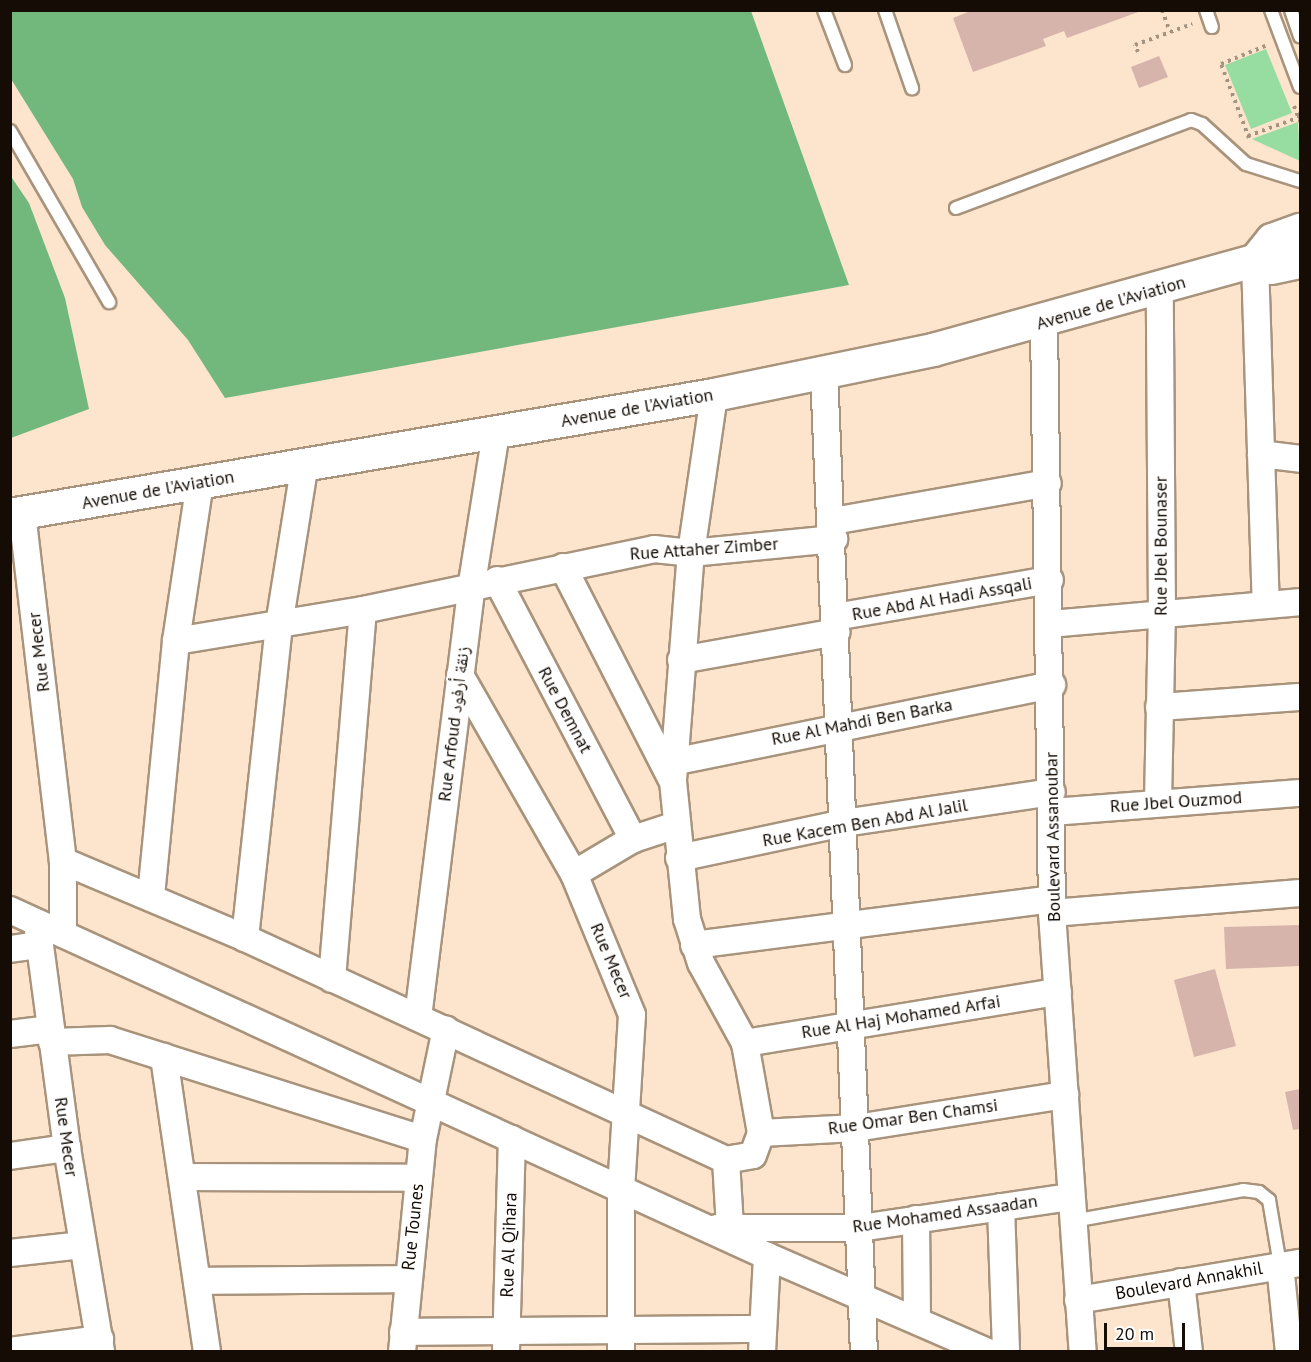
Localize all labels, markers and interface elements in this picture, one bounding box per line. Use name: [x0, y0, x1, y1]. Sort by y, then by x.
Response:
street label: Avenue de l'Aviation: [1034, 271, 1188, 335]
street label: Avenue de l'Aviation: [559, 384, 715, 432]
street label: Avenue de l'Aviation: [80, 466, 236, 514]
street label: Rue Jbel Bounaser: [1150, 476, 1172, 616]
street label: Rue Attaher Zimber: [629, 533, 779, 565]
street label: Rue Abd Al Hadi Assqali: [849, 572, 1035, 626]
street label: Rue Mecer: [23, 611, 55, 693]
street label: Rue Arfoud زنقة أرفود: [434, 645, 474, 803]
street label: Rue Demnat: [533, 663, 597, 757]
street label: Rue Al Mahdi Ben Barka: [769, 694, 955, 750]
street label: Boulevard Assanoubar: [1041, 751, 1065, 923]
street label: Rue Jbel Ouzmod: [1109, 787, 1243, 817]
street label: Rue Kacem Ben Abd Al Jalil: [760, 794, 970, 852]
street label: Rue Mecer: [585, 920, 637, 1002]
street label: Rue Al Haj Mohamed Arfai: [799, 990, 1003, 1044]
street label: Rue Omar Ben Chamsi: [827, 1094, 999, 1140]
street label: Rue Mecer: [50, 1096, 82, 1178]
street label: Rue Tounes: [398, 1182, 428, 1272]
street label: Rue Mohamed Assaadan: [851, 1190, 1039, 1238]
street label: Rue Al Qihara: [496, 1192, 522, 1298]
street label: Boulevard Annakhil: [1113, 1257, 1265, 1305]
scale bar: [1107, 1311, 1188, 1349]
text: 20 m: [1115, 1322, 1154, 1345]

